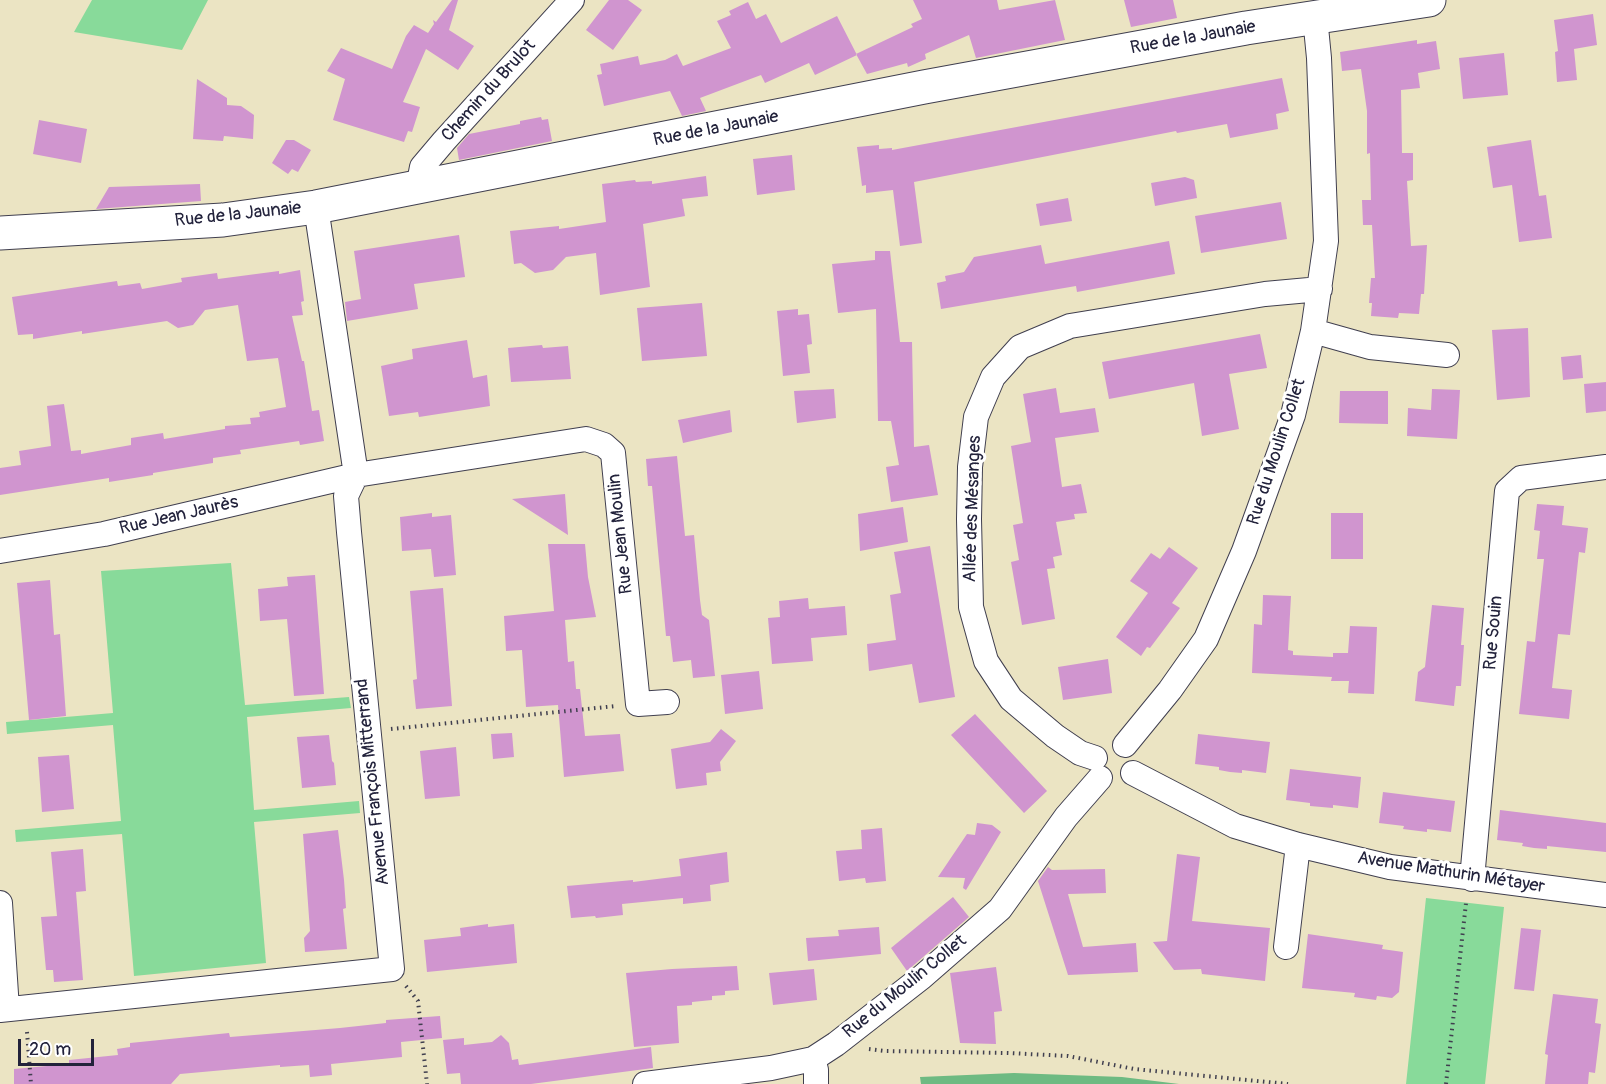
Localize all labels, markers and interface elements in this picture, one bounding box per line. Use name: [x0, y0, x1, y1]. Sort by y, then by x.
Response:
street label: Rue de la Jaunaie: [1129, 16, 1257, 60]
street label: Chemin du Brulot: [437, 35, 541, 147]
street label: Rue de la Jaunaie: [652, 106, 780, 152]
street label: Rue de la Jaunaie: [174, 198, 302, 232]
street label: Rue du Moulin Collet: [1243, 376, 1311, 528]
street label: Allée des Mésanges: [960, 435, 986, 583]
street label: Rue Jean Moulin: [604, 473, 638, 595]
street label: Rue Jean Jaurès: [117, 492, 241, 540]
street label: Rue Souin: [1480, 595, 1508, 671]
street label: Avenue François Mitterrand: [351, 677, 395, 887]
street label: Avenue Mathurin Métayer: [1356, 848, 1546, 898]
street label: Rue du Moulin Collet: [839, 931, 971, 1043]
scale bar: [21, 1027, 98, 1065]
text: 20 m: [29, 1038, 71, 1061]

